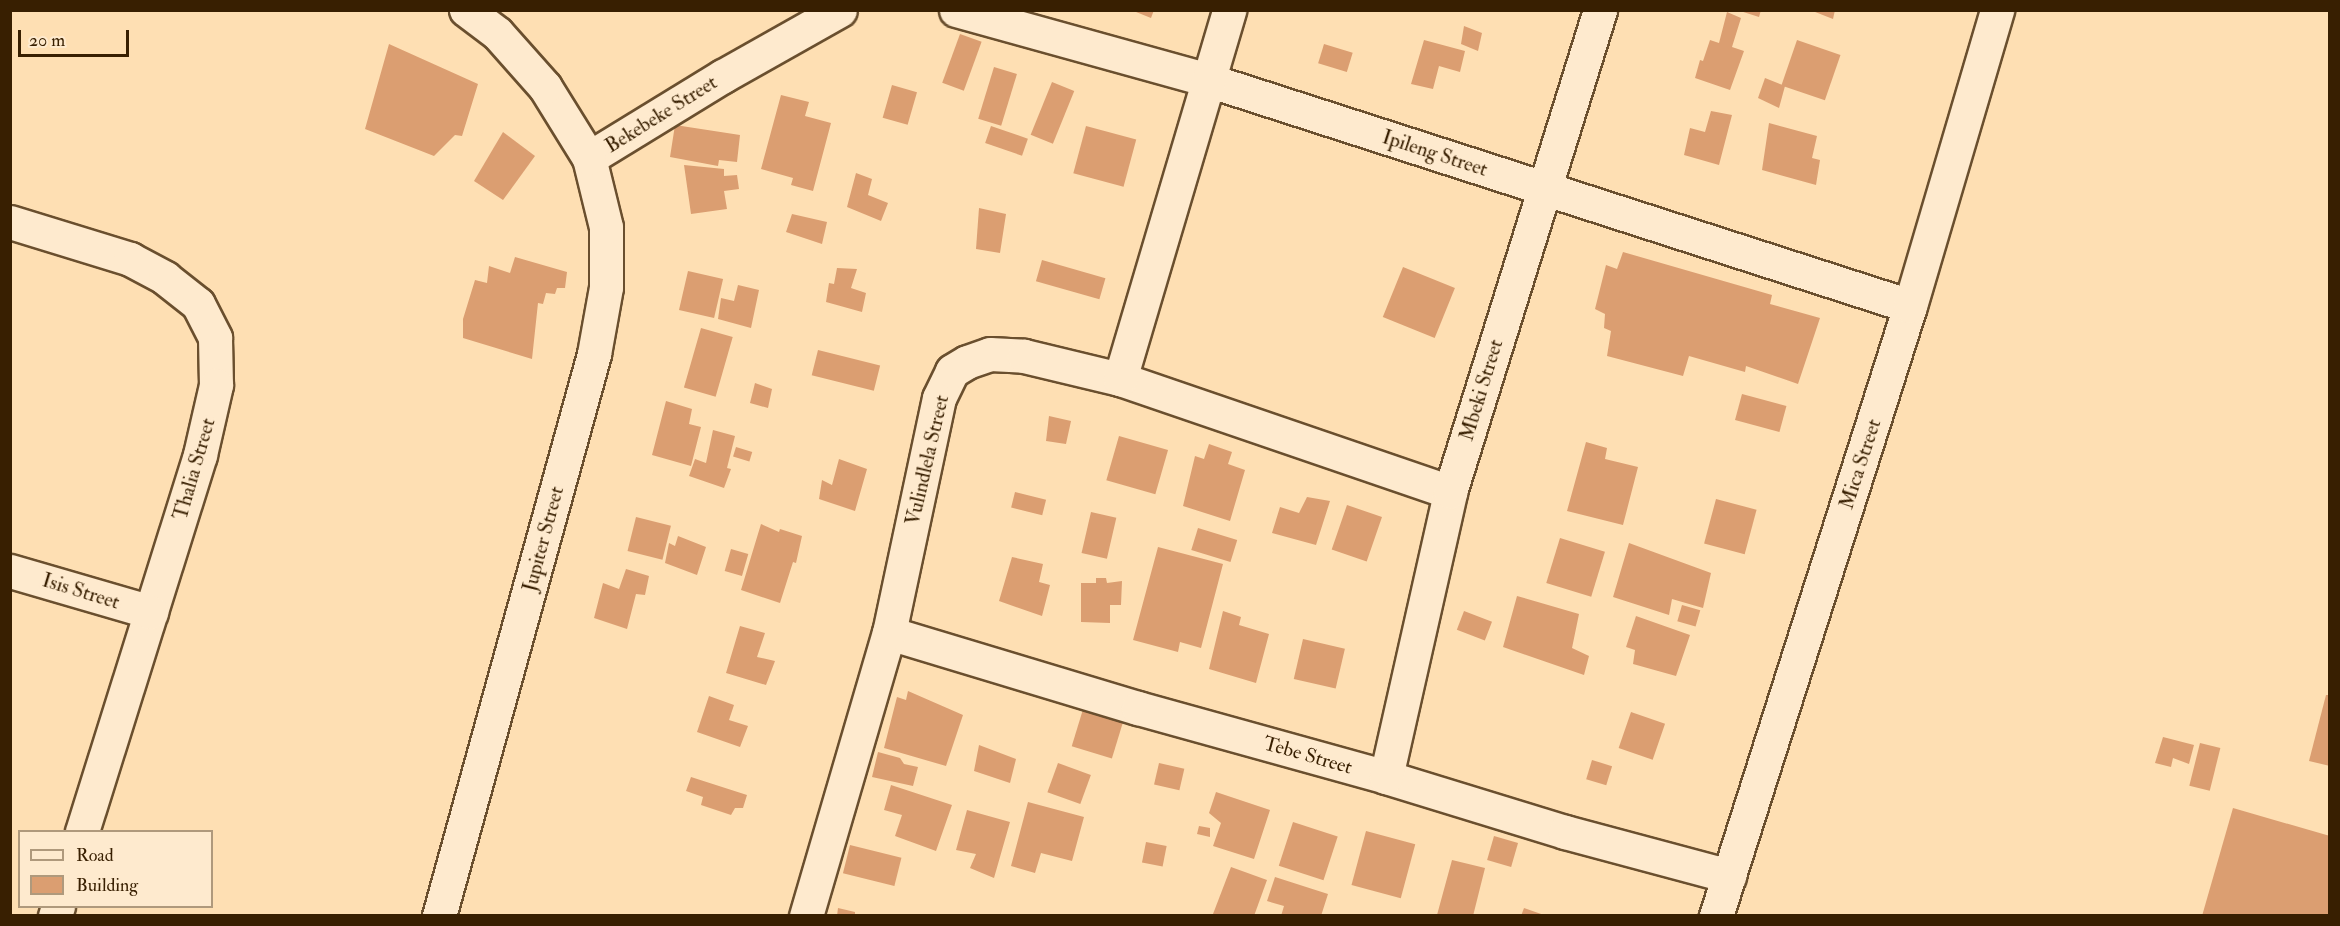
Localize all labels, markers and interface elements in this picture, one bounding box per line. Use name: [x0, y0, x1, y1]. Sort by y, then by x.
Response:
scale bar: [21, 18, 132, 56]
text: 20 m: [29, 29, 65, 52]
street label: Bekebeke Street: [601, 70, 721, 158]
street label: Ipileng Street: [1379, 125, 1491, 181]
street label: Mbeki Street: [1454, 336, 1508, 444]
street label: Vulindlela Street: [900, 393, 954, 527]
street label: Thalia Street: [168, 415, 220, 523]
street label: Mica Street: [1834, 416, 1886, 512]
street label: Jupiter Street: [517, 484, 569, 594]
street label: Isis Street: [39, 568, 123, 614]
street label: Tebe Street: [1261, 731, 1355, 779]
legend: [18, 830, 213, 908]
text: Road: [76, 844, 114, 867]
text: Building: [76, 874, 138, 897]

